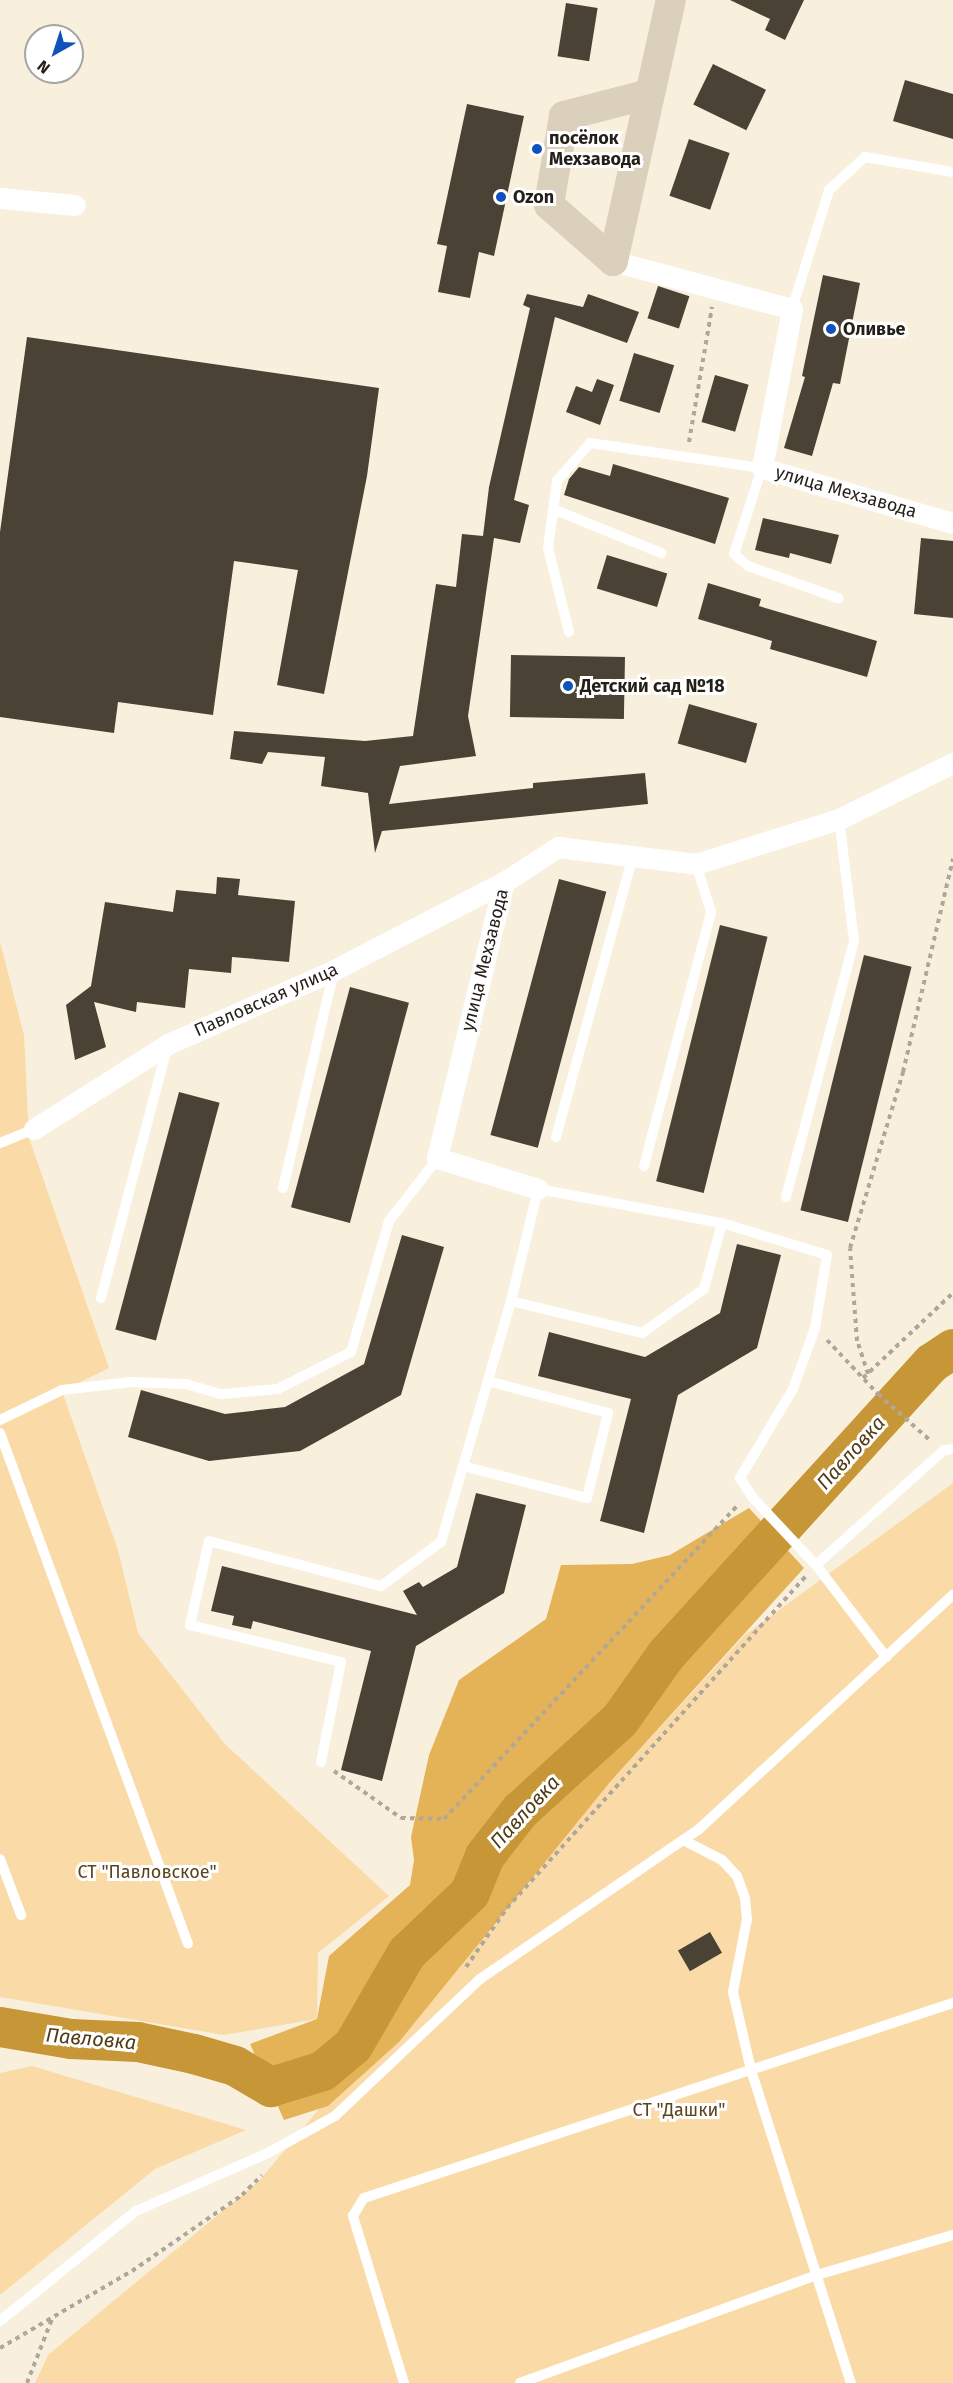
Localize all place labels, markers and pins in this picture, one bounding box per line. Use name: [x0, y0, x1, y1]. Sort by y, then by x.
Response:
place label: посёлок Мехзавода: [549, 128, 641, 170]
marker: посёлок Мехзавода: [530, 142, 544, 156]
place label: Ozon: [513, 186, 554, 208]
marker: Ozon: [494, 190, 508, 204]
place label: Оливье: [843, 318, 905, 340]
marker: Оливье: [824, 322, 838, 336]
place label: Детский сад №18: [580, 675, 725, 697]
marker: Детский сад №18: [561, 679, 575, 693]

